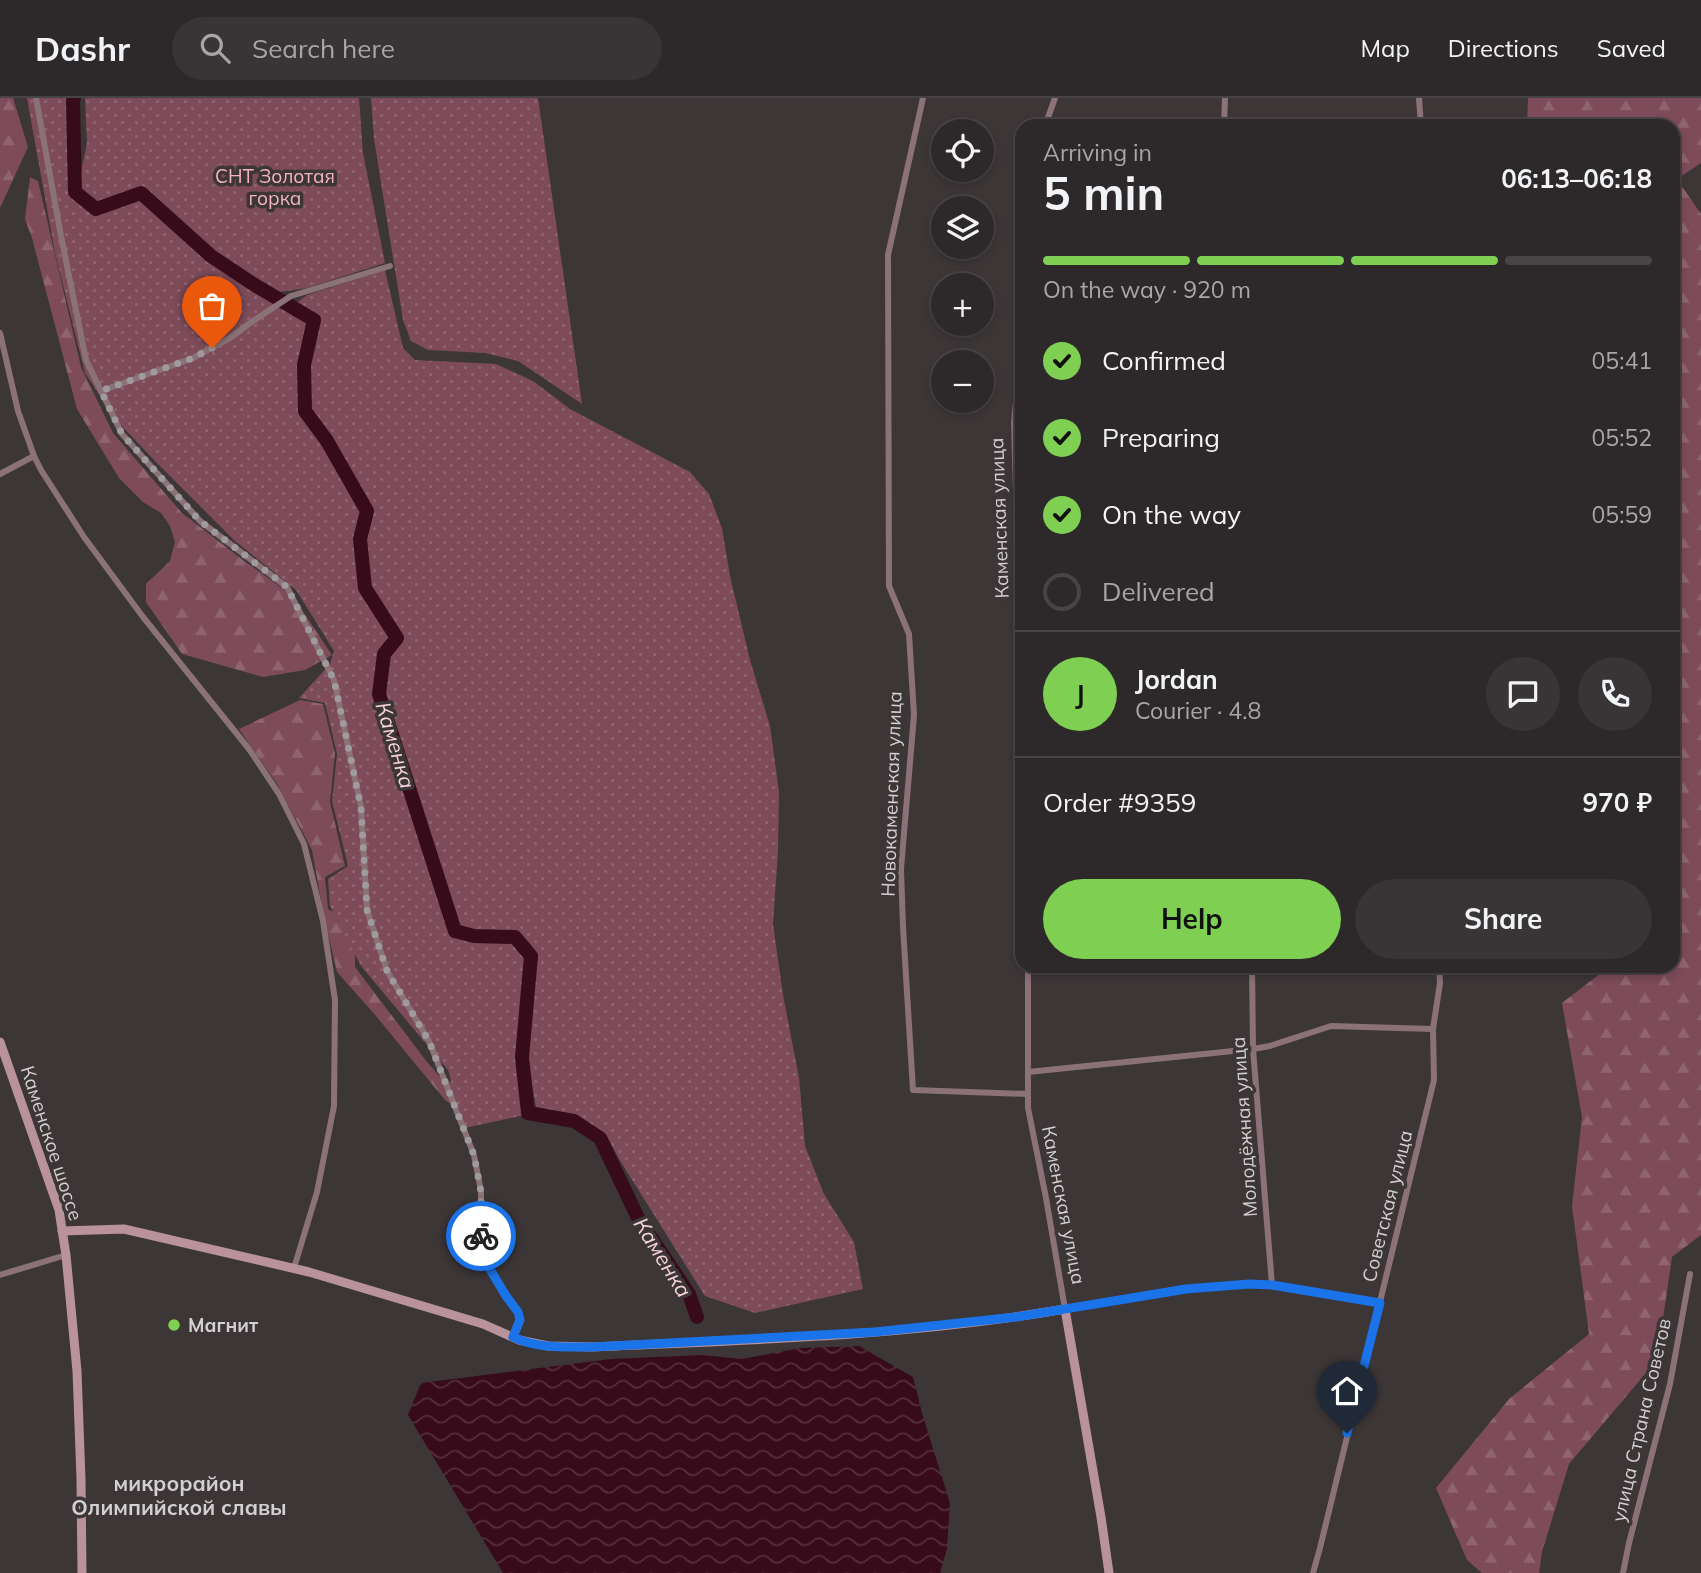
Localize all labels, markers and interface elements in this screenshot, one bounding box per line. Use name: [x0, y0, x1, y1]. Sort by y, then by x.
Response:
search box: [172, 17, 662, 80]
text: Dashr: [35, 28, 130, 69]
icon: search: [196, 29, 234, 67]
text: Search here: [252, 32, 395, 65]
text: Map: [1360, 33, 1410, 63]
text: Directions: [1448, 33, 1559, 63]
text: Saved: [1597, 33, 1666, 63]
map controls: [931, 119, 994, 413]
button: locate: [931, 119, 994, 182]
text: Arriving in: [1043, 138, 1152, 167]
text: 06:13–06:18: [1501, 162, 1652, 195]
park label: СНТ Золотая горка: [215, 164, 335, 210]
text: 5 min: [1043, 164, 1164, 222]
button: layers: [931, 196, 994, 259]
button: +: [931, 273, 994, 336]
text: On the way · 920 m: [1043, 275, 1251, 304]
pin: [182, 276, 242, 348]
icon: bag: [193, 287, 231, 325]
icon: check: [1043, 342, 1081, 380]
text: Confirmed: [1102, 344, 1226, 377]
text: 05:41: [1592, 346, 1652, 375]
button: −: [931, 350, 994, 413]
icon: check: [1043, 419, 1081, 457]
text: Preparing: [1102, 421, 1220, 454]
text: 05:52: [1592, 423, 1652, 452]
street label: Каменская улица: [984, 437, 1014, 599]
icon: check: [1043, 496, 1081, 534]
text: On the way: [1102, 498, 1241, 531]
text: 05:59: [1592, 500, 1652, 529]
text: Delivered: [1102, 575, 1215, 608]
button: chat: [1486, 657, 1560, 731]
button: phone: [1578, 657, 1652, 731]
text: Jordan: [1135, 663, 1218, 696]
text: J: [1075, 678, 1085, 711]
street label: Новокаменская улица: [875, 691, 907, 897]
text: Courier · 4.8: [1135, 696, 1261, 725]
water label: Каменка: [371, 699, 422, 792]
text: Order #9359: [1043, 786, 1196, 819]
text: 970 ₽: [1582, 786, 1652, 819]
button: Help: [1043, 879, 1341, 959]
button: Share: [1355, 879, 1652, 959]
street label: Молодёжная улица: [1226, 1036, 1262, 1218]
street label: Каменское шоссе: [16, 1063, 88, 1223]
street label: Каменская улица: [1037, 1124, 1091, 1286]
street label: Советская улица: [1357, 1128, 1417, 1284]
courier: [446, 1201, 516, 1271]
water label: Каменка: [628, 1212, 698, 1302]
icon: bike: [462, 1217, 500, 1255]
place label: Магнит: [188, 1313, 259, 1337]
street label: улица Страна Советов: [1606, 1316, 1676, 1524]
marker: Магнит: [166, 1317, 182, 1333]
pin: [1317, 1361, 1377, 1433]
icon: home: [1328, 1372, 1366, 1410]
district label: микрорайон Олимпийской славы: [71, 1470, 287, 1520]

